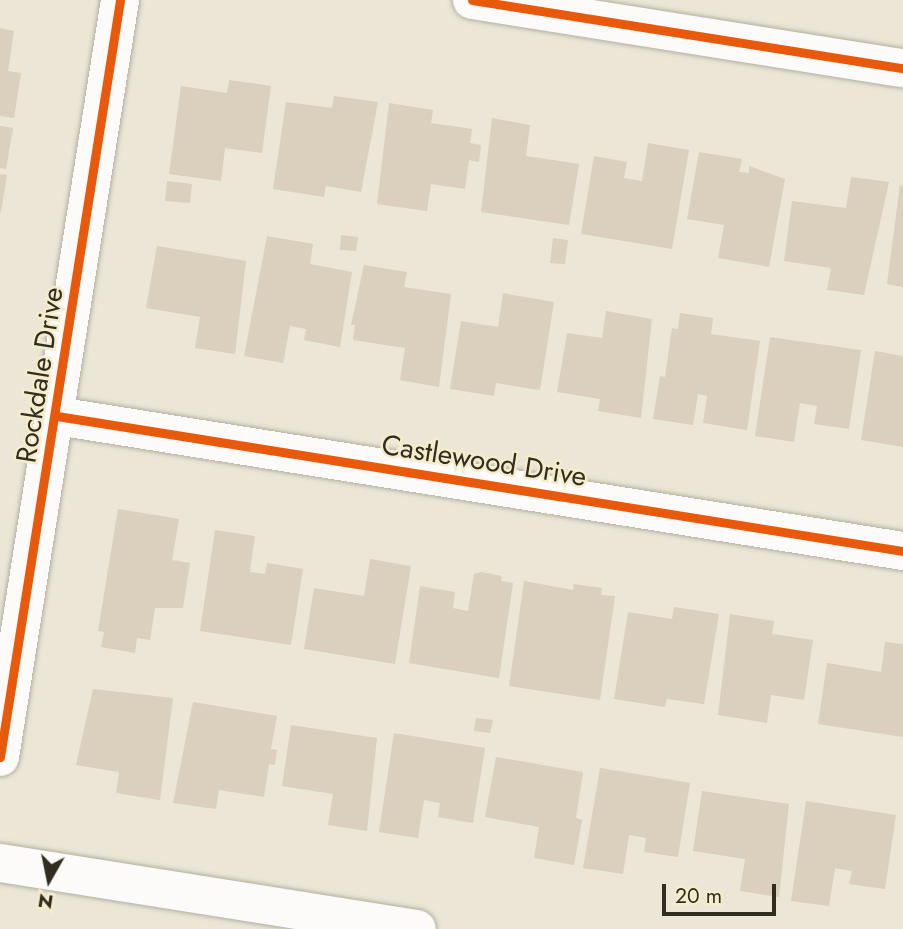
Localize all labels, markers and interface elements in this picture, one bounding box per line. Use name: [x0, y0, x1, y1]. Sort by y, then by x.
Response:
street label: Rockdale Drive: [10, 285, 70, 465]
street label: Castlewood Drive: [379, 428, 589, 494]
north arrow: [14, 845, 84, 915]
scale bar: [665, 870, 779, 914]
text: 20 m: [675, 881, 722, 911]
text: N: [36, 887, 55, 916]

